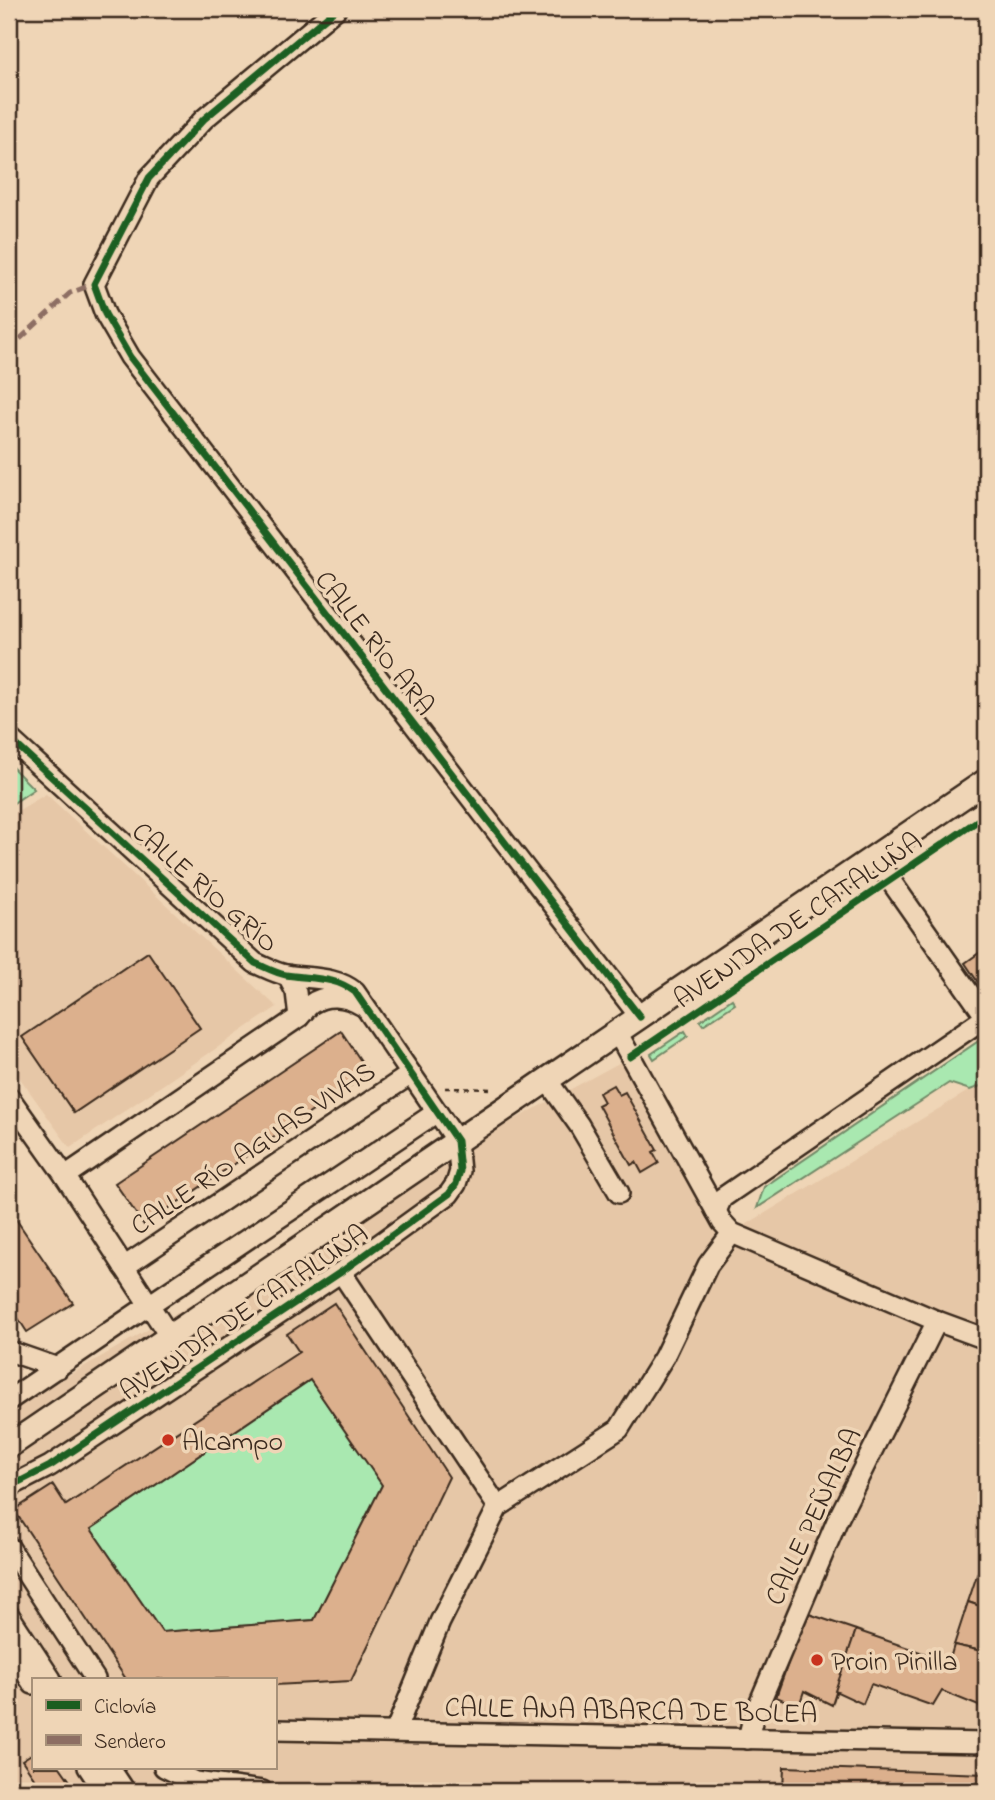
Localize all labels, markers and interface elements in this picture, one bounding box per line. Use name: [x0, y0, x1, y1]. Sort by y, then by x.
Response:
street label: CALLE RÍO ARA: [303, 563, 443, 726]
street label: CALLE RÍO GRÍO: [121, 813, 286, 964]
street label: AVENIDA DE CATALUÑA: [666, 823, 932, 1021]
street label: CALLE RÍO AGUAS VIVAS: [123, 1052, 385, 1247]
street label: AVENIDA DE CATALUÑA: [112, 1215, 378, 1413]
street label: CALLE PEÑALBA: [756, 1422, 874, 1613]
place label: Alcampo: [182, 1423, 283, 1464]
marker: Alcampo: [160, 1432, 176, 1448]
place label: Proin Pinilla: [831, 1643, 958, 1684]
marker: Proin Pinilla: [809, 1652, 825, 1668]
legend: [32, 1678, 276, 1769]
street label: CALLE ANA ABARCA DE BOLEA: [444, 1689, 818, 1736]
text: Ciclovía: [94, 1693, 156, 1723]
text: Sendero: [94, 1728, 166, 1758]

